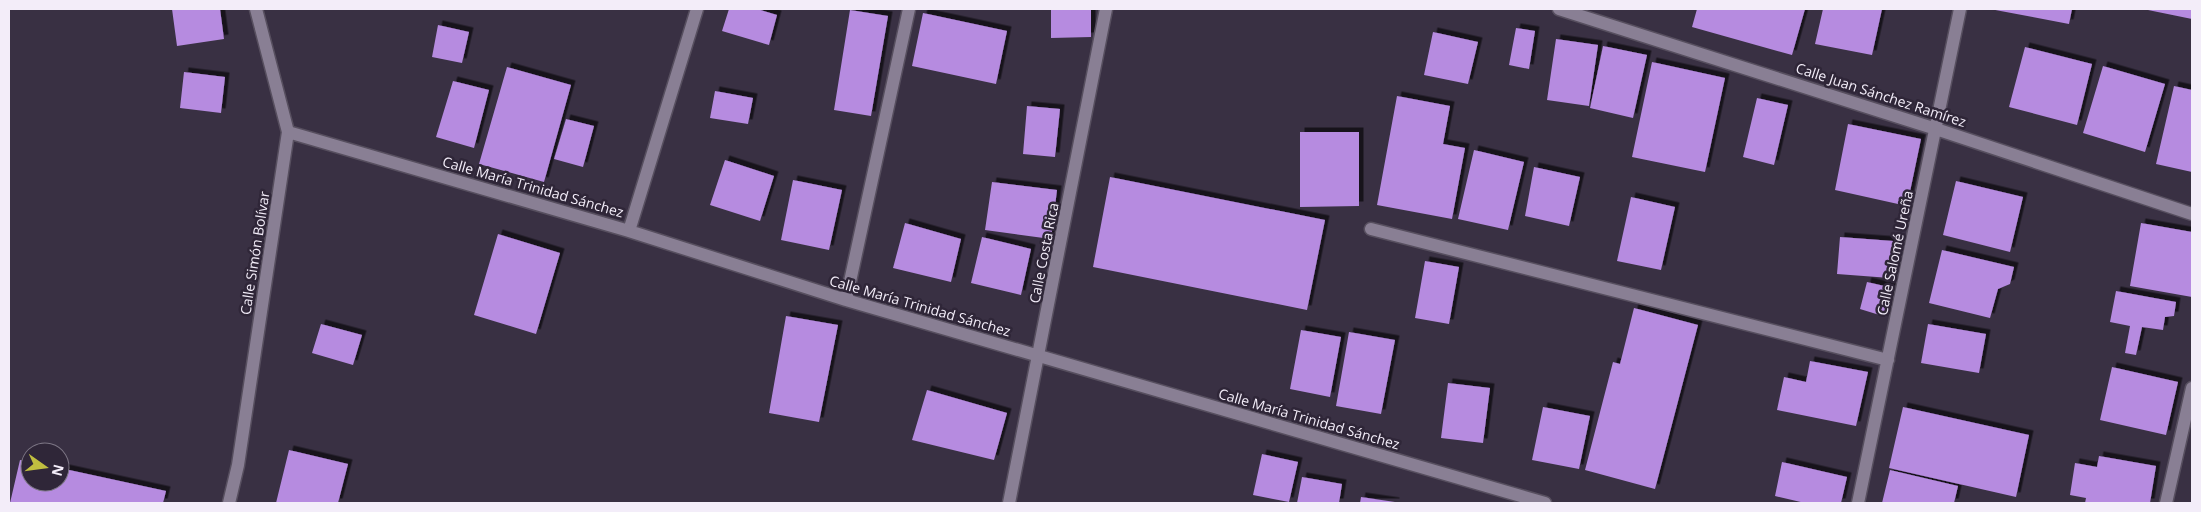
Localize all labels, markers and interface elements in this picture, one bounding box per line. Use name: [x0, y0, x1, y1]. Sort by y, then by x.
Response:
street label: Calle Juan Sánchez Ramírez: [1794, 58, 1969, 131]
street label: Calle María Trinidad Sánchez: [440, 152, 626, 222]
street label: Calle Simón Bolívar: [235, 189, 274, 316]
street label: Calle Salomé Ureña: [1872, 189, 1917, 317]
street label: Calle Costa Rica: [1024, 201, 1063, 305]
street label: Calle María Trinidad Sánchez: [827, 271, 1013, 341]
street label: Calle María Trinidad Sánchez: [1216, 384, 1402, 454]
north arrow: [20, 442, 70, 492]
text: N: [48, 462, 69, 478]

